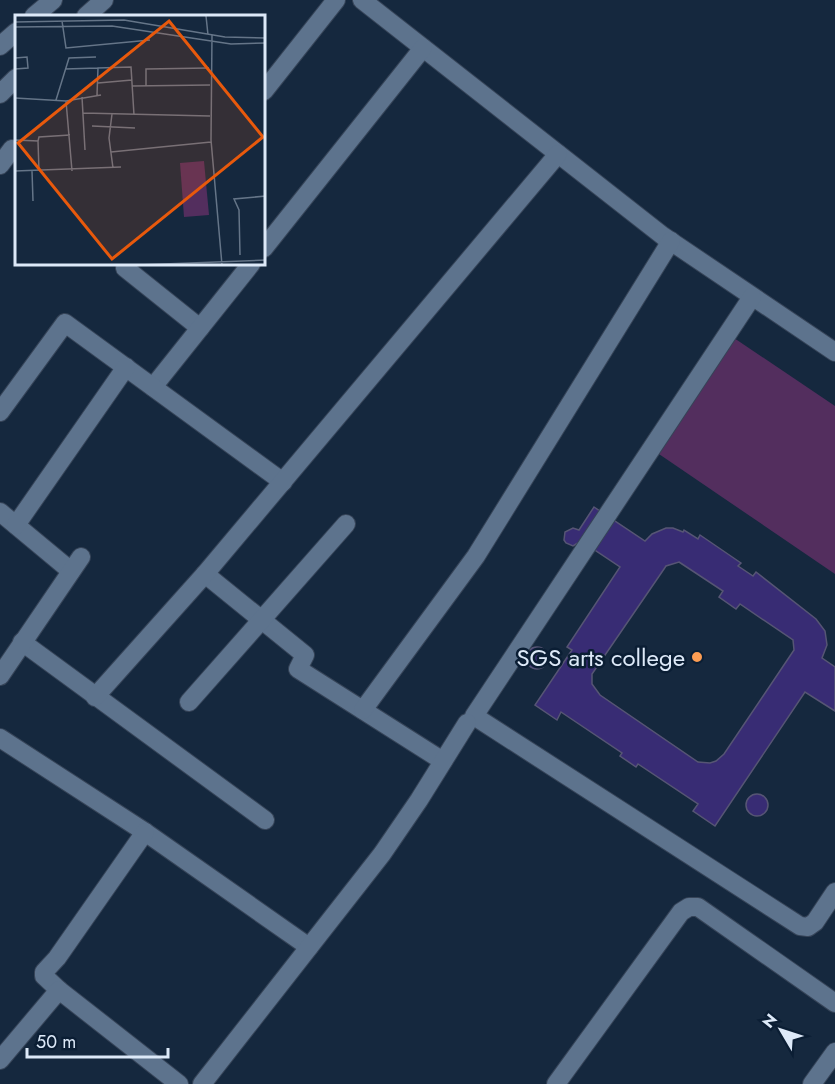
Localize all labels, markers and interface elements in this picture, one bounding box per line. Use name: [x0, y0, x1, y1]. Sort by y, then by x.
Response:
inset map: [15, 15, 266, 266]
place label: SGS arts college: [516, 640, 685, 675]
marker: SGS arts college: [690, 650, 704, 664]
north arrow: [751, 1000, 811, 1060]
text: N: [757, 1009, 783, 1033]
scale bar: [27, 1021, 168, 1059]
text: 50 m: [36, 1029, 76, 1055]

